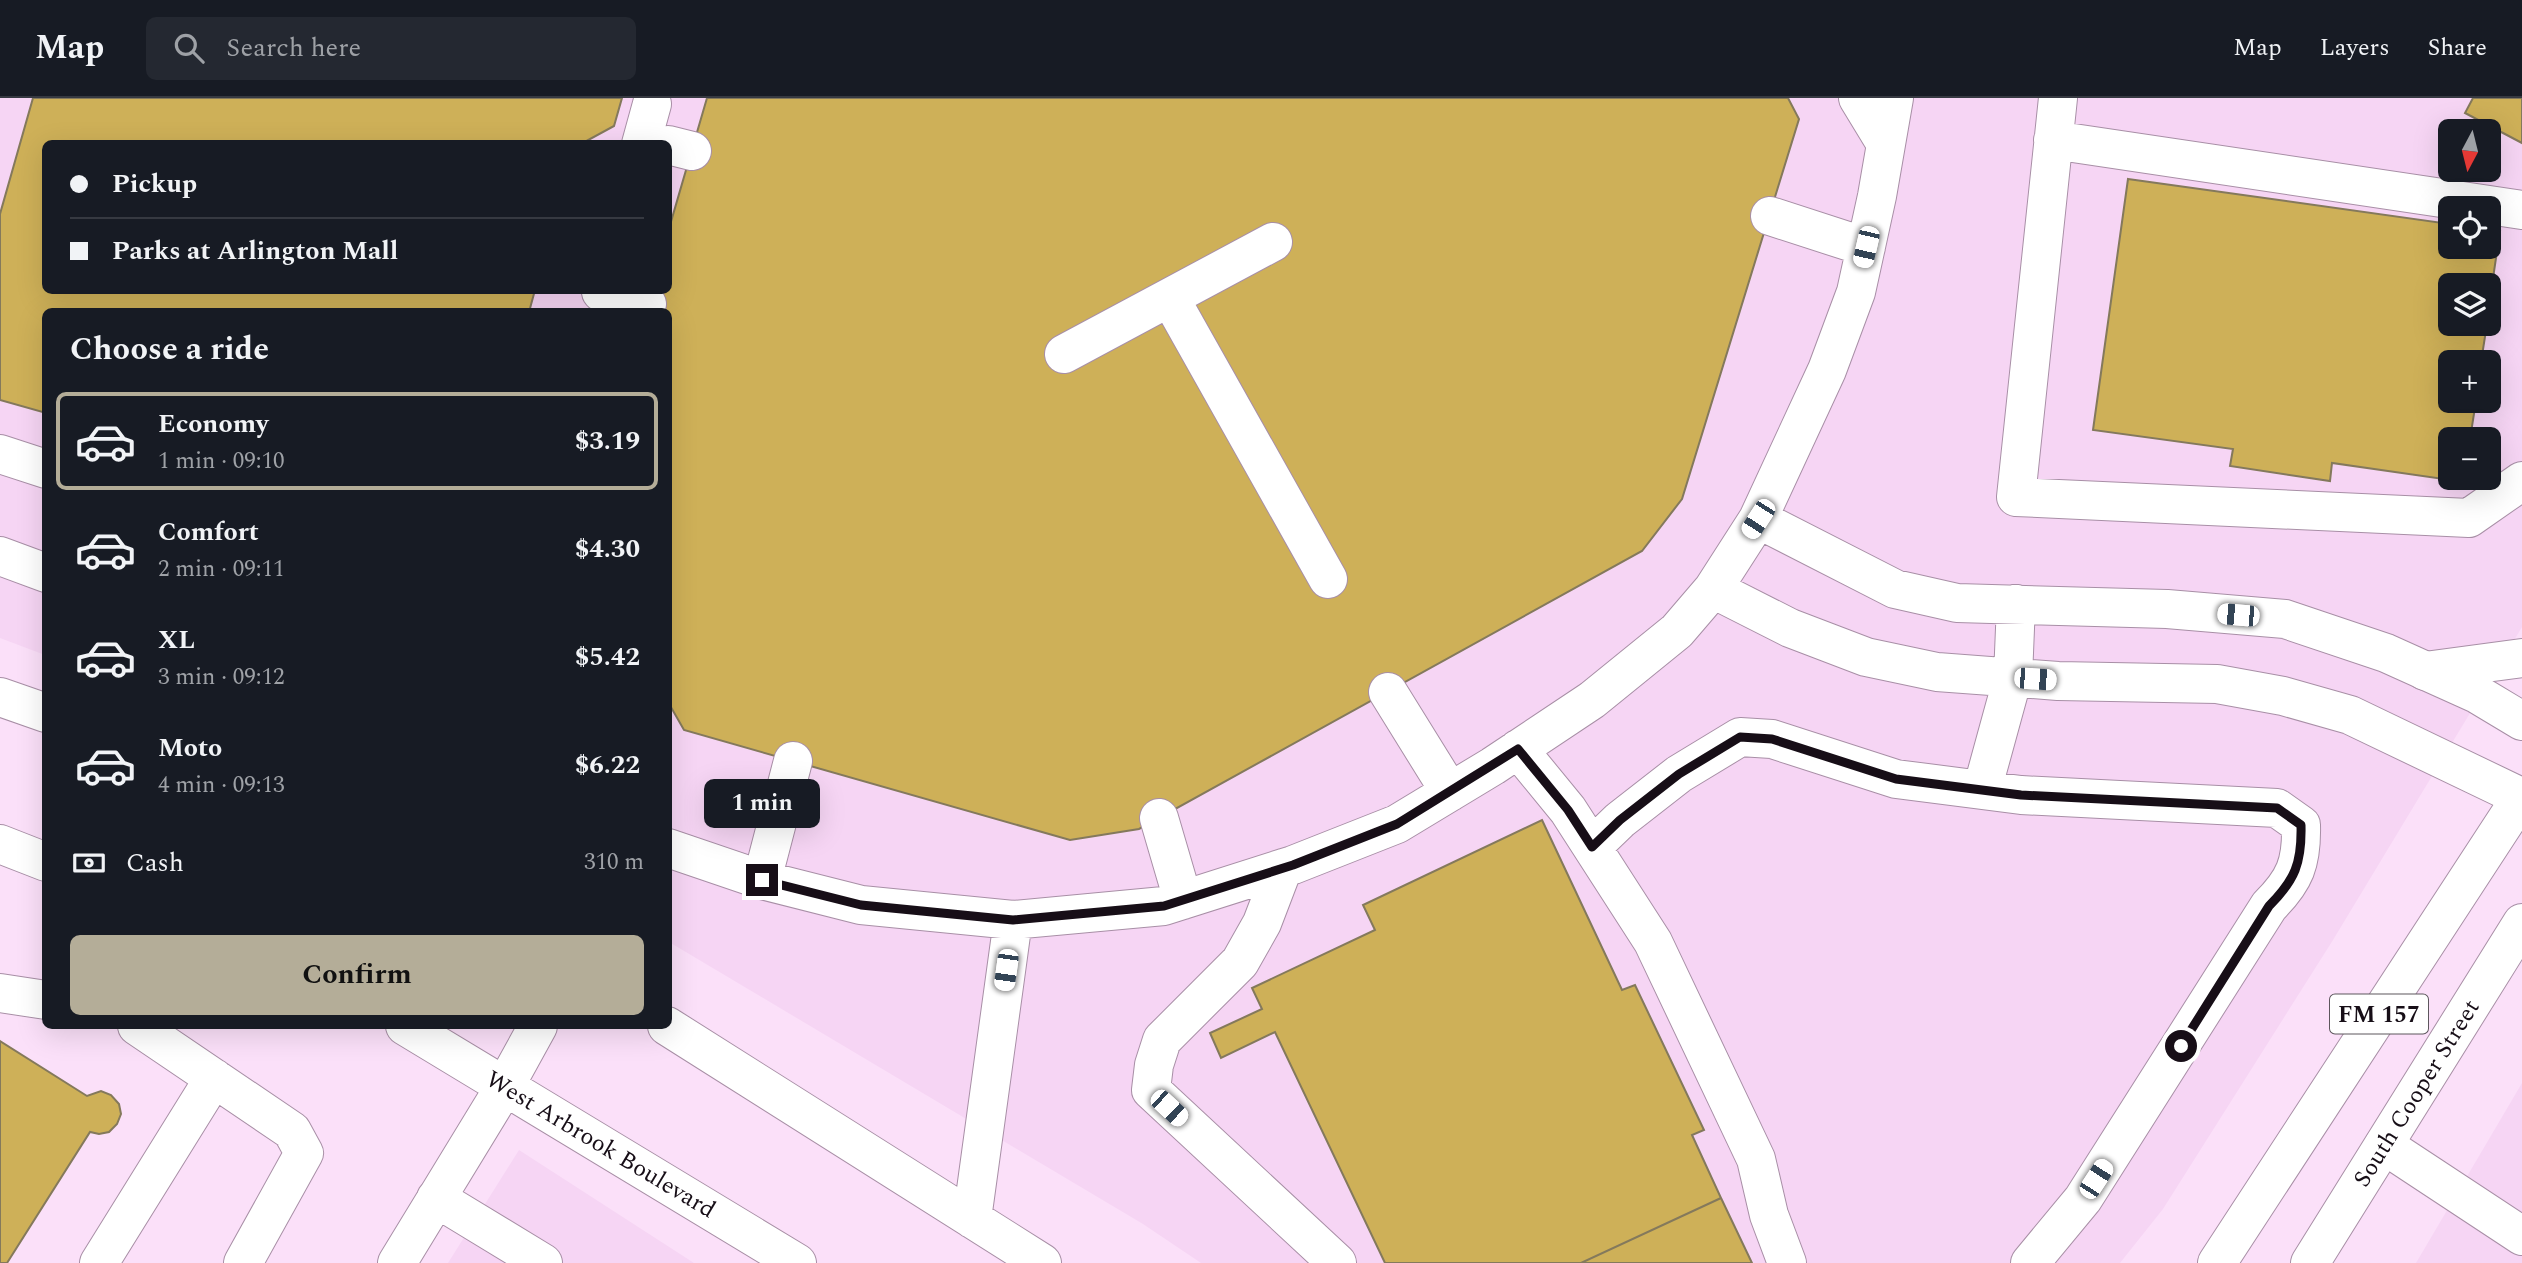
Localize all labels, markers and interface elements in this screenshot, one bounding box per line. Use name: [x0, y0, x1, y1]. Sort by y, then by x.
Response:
search box: [146, 17, 636, 80]
text: Map: [35, 23, 104, 73]
text: Search here: [226, 28, 361, 68]
icon: search: [170, 29, 208, 67]
text: Map: [2233, 30, 2282, 66]
text: Layers: [2320, 30, 2390, 66]
text: Share: [2428, 30, 2487, 66]
north arrow: [2438, 119, 2501, 182]
map controls: [2438, 119, 2501, 490]
text: Pickup: [112, 164, 197, 204]
button: locate: [2438, 196, 2501, 259]
car: [1852, 224, 1881, 270]
text: Parks at Arlington Mall: [112, 231, 398, 271]
button: layers: [2438, 273, 2501, 336]
text: Choose a ride: [70, 325, 269, 374]
button: +: [2438, 350, 2501, 413]
text: Economy: [158, 404, 268, 444]
icon: car: [74, 410, 137, 473]
text: $3.19: [575, 421, 640, 461]
button: −: [2438, 427, 2501, 490]
text: 1 min · 09:10: [158, 444, 285, 479]
car: [1738, 496, 1779, 542]
text: Comfort: [158, 512, 259, 552]
icon: car: [74, 518, 137, 581]
text: $4.30: [575, 529, 640, 569]
text: 2 min · 09:11: [158, 552, 285, 587]
car: [2217, 603, 2260, 627]
text: XL: [158, 620, 195, 660]
icon: car: [74, 626, 137, 689]
text: $5.42: [575, 637, 640, 677]
text: 3 min · 09:12: [158, 660, 285, 695]
car: [2014, 667, 2057, 691]
text: Moto: [158, 728, 222, 768]
icon: car: [74, 734, 137, 797]
text: $6.22: [575, 745, 640, 785]
text: 4 min · 09:13: [158, 768, 285, 803]
callout: 1 min: [704, 778, 820, 828]
text: 1 min: [731, 786, 793, 821]
text: Cash: [126, 843, 184, 883]
icon: cash: [70, 844, 108, 882]
text: 310 m: [584, 845, 644, 880]
route end: [746, 864, 778, 896]
button: Confirm: [70, 935, 644, 1015]
car: [993, 948, 1020, 992]
street label: South Cooper Street: [2345, 993, 2489, 1194]
road number: FM 157: [2330, 995, 2428, 1034]
route start: [2165, 1030, 2197, 1062]
street label: West Arbrook Boulevard: [479, 1062, 722, 1228]
car: [1147, 1086, 1192, 1130]
car: [2076, 1156, 2117, 1202]

